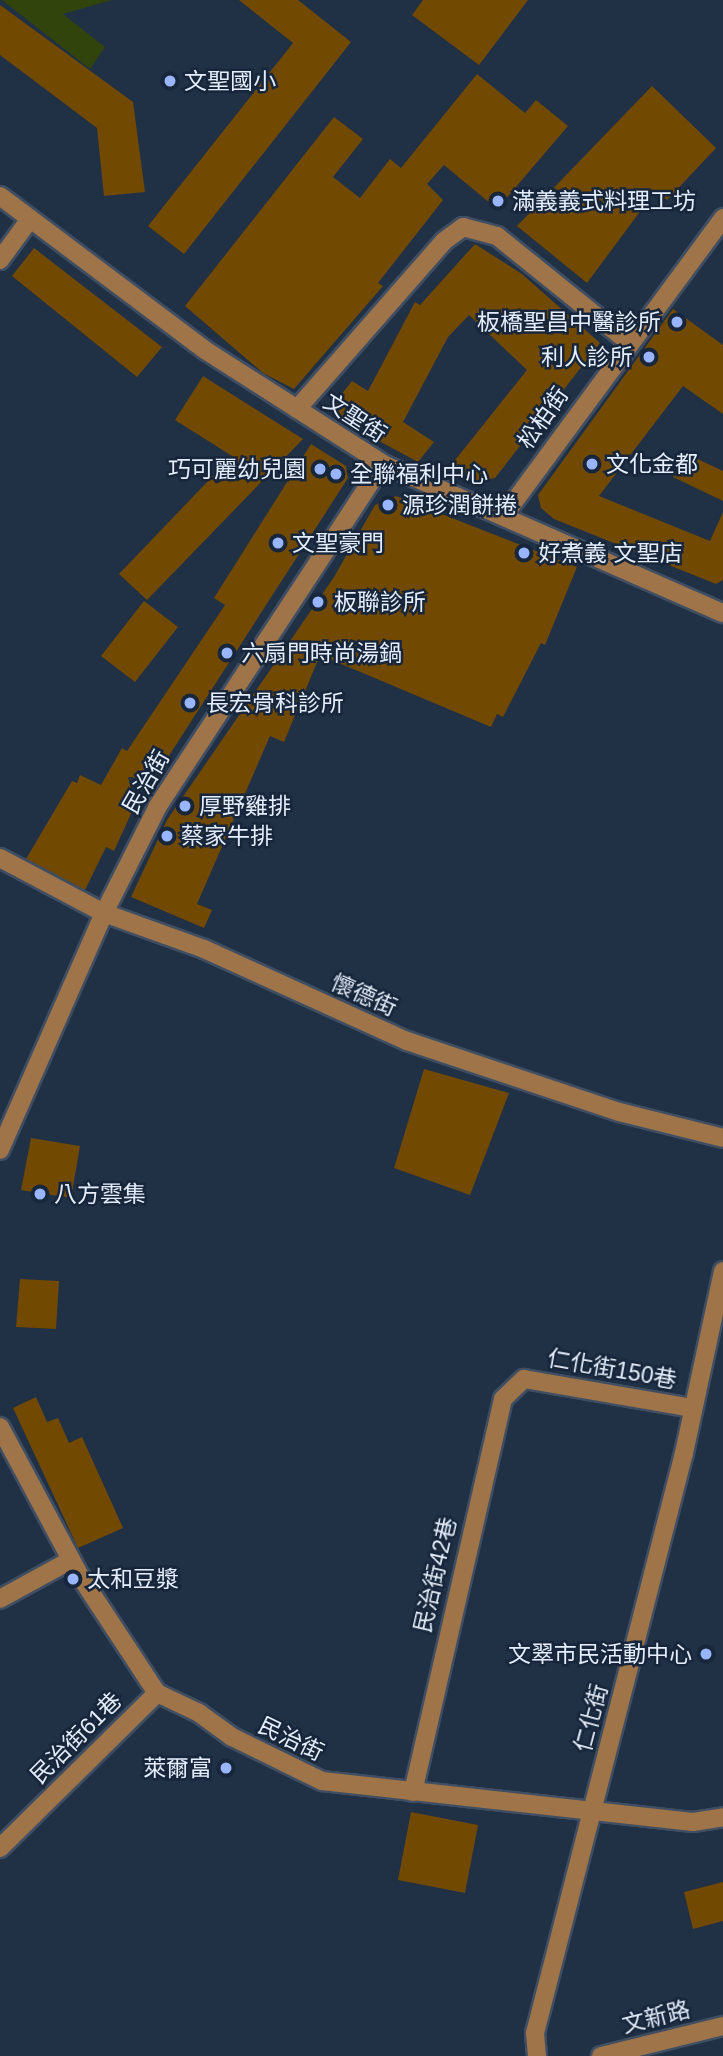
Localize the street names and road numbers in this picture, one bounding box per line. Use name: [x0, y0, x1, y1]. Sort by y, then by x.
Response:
street label: 松柏街: [512, 382, 574, 454]
street label: 文聖街: [319, 388, 391, 448]
street label: 民治街: [117, 745, 175, 819]
street label: 懷德街: [327, 968, 401, 1022]
street label: 仁化街150巷: [545, 1344, 679, 1394]
street label: 民治街42巷: [408, 1515, 462, 1635]
street label: 仁化街: [569, 1681, 613, 1755]
street label: 民治街61巷: [25, 1687, 127, 1789]
street label: 民治街: [254, 1711, 328, 1767]
street label: 文新路: [619, 1995, 693, 2039]

